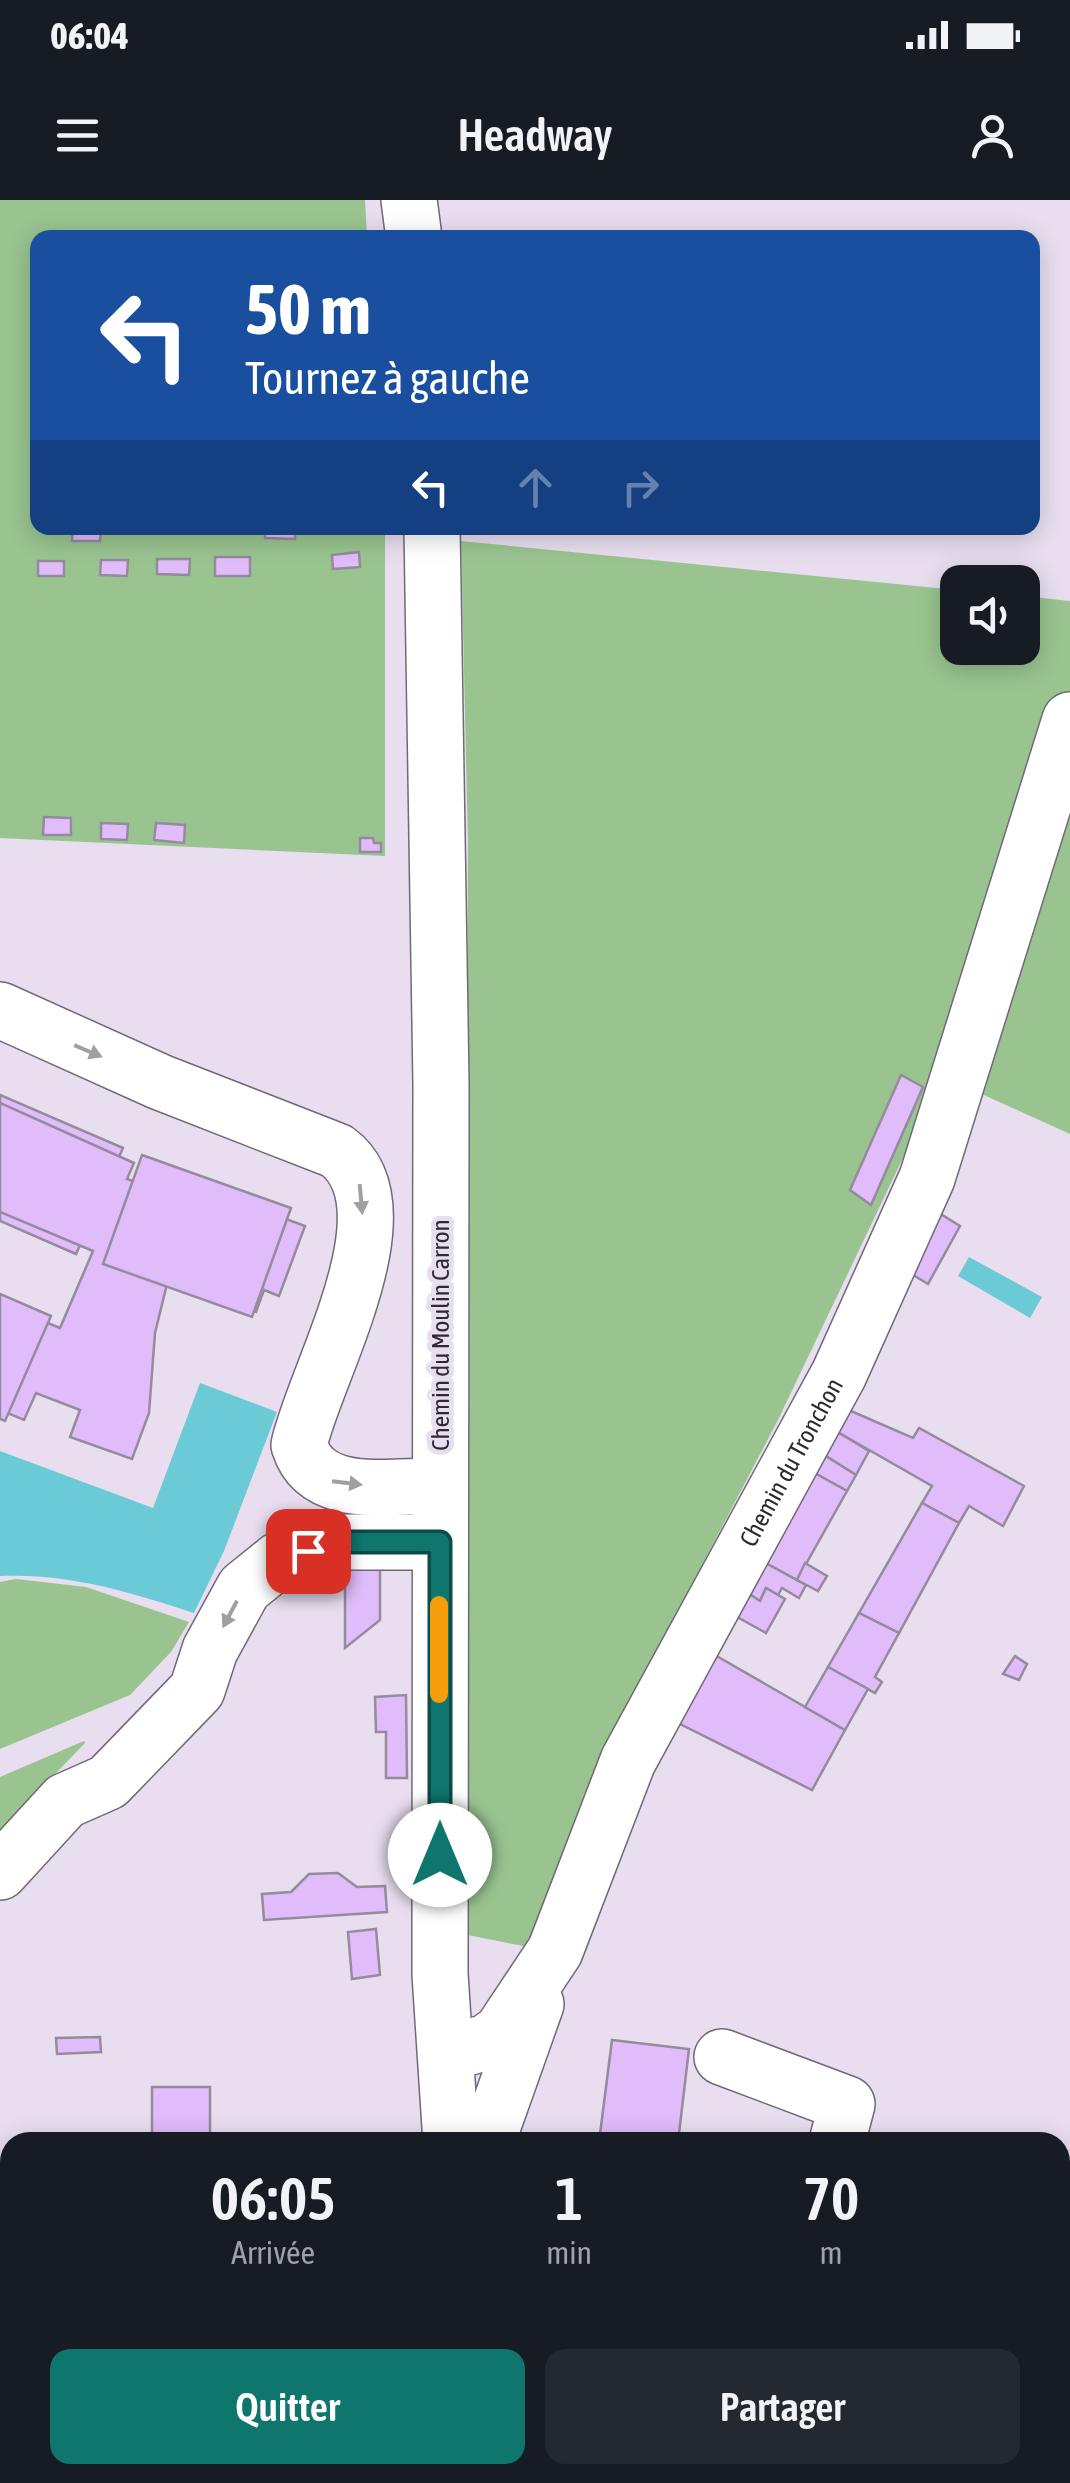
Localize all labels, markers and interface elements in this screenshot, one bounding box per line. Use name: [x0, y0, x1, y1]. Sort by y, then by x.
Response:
text: 06:04: [50, 14, 129, 57]
icon: menu: [50, 108, 105, 163]
icon: person: [965, 108, 1020, 163]
text: Headway: [458, 109, 612, 161]
text: 50 m: [245, 269, 371, 349]
icon: left: [80, 270, 210, 400]
text: Tournez à gauche: [245, 352, 530, 404]
icon: left: [403, 460, 458, 515]
icon: ahead: [508, 460, 563, 515]
icon: right: [613, 460, 668, 515]
map controls: [940, 565, 1040, 665]
button: sound: [940, 565, 1040, 665]
one-way arrow: [73, 1043, 103, 1059]
one-way arrow: [353, 1184, 369, 1216]
street label: Chemin du Moulin Carron: [426, 1219, 454, 1451]
street label: Chemin du Tronchon: [734, 1373, 848, 1551]
one-way arrow: [331, 1475, 363, 1491]
pin: [266, 1509, 351, 1594]
icon: arrive: [281, 1524, 336, 1579]
one-way arrow: [222, 1599, 239, 1628]
position arrow: [388, 1803, 492, 1907]
text: 06:05: [211, 2164, 335, 2233]
text: 1: [555, 2164, 583, 2233]
text: 70: [803, 2164, 859, 2233]
text: Arrivée: [231, 2234, 315, 2271]
text: min: [546, 2234, 592, 2271]
text: m: [819, 2234, 843, 2271]
button: Quitter: [50, 2349, 525, 2464]
button: Partager: [545, 2349, 1020, 2464]

